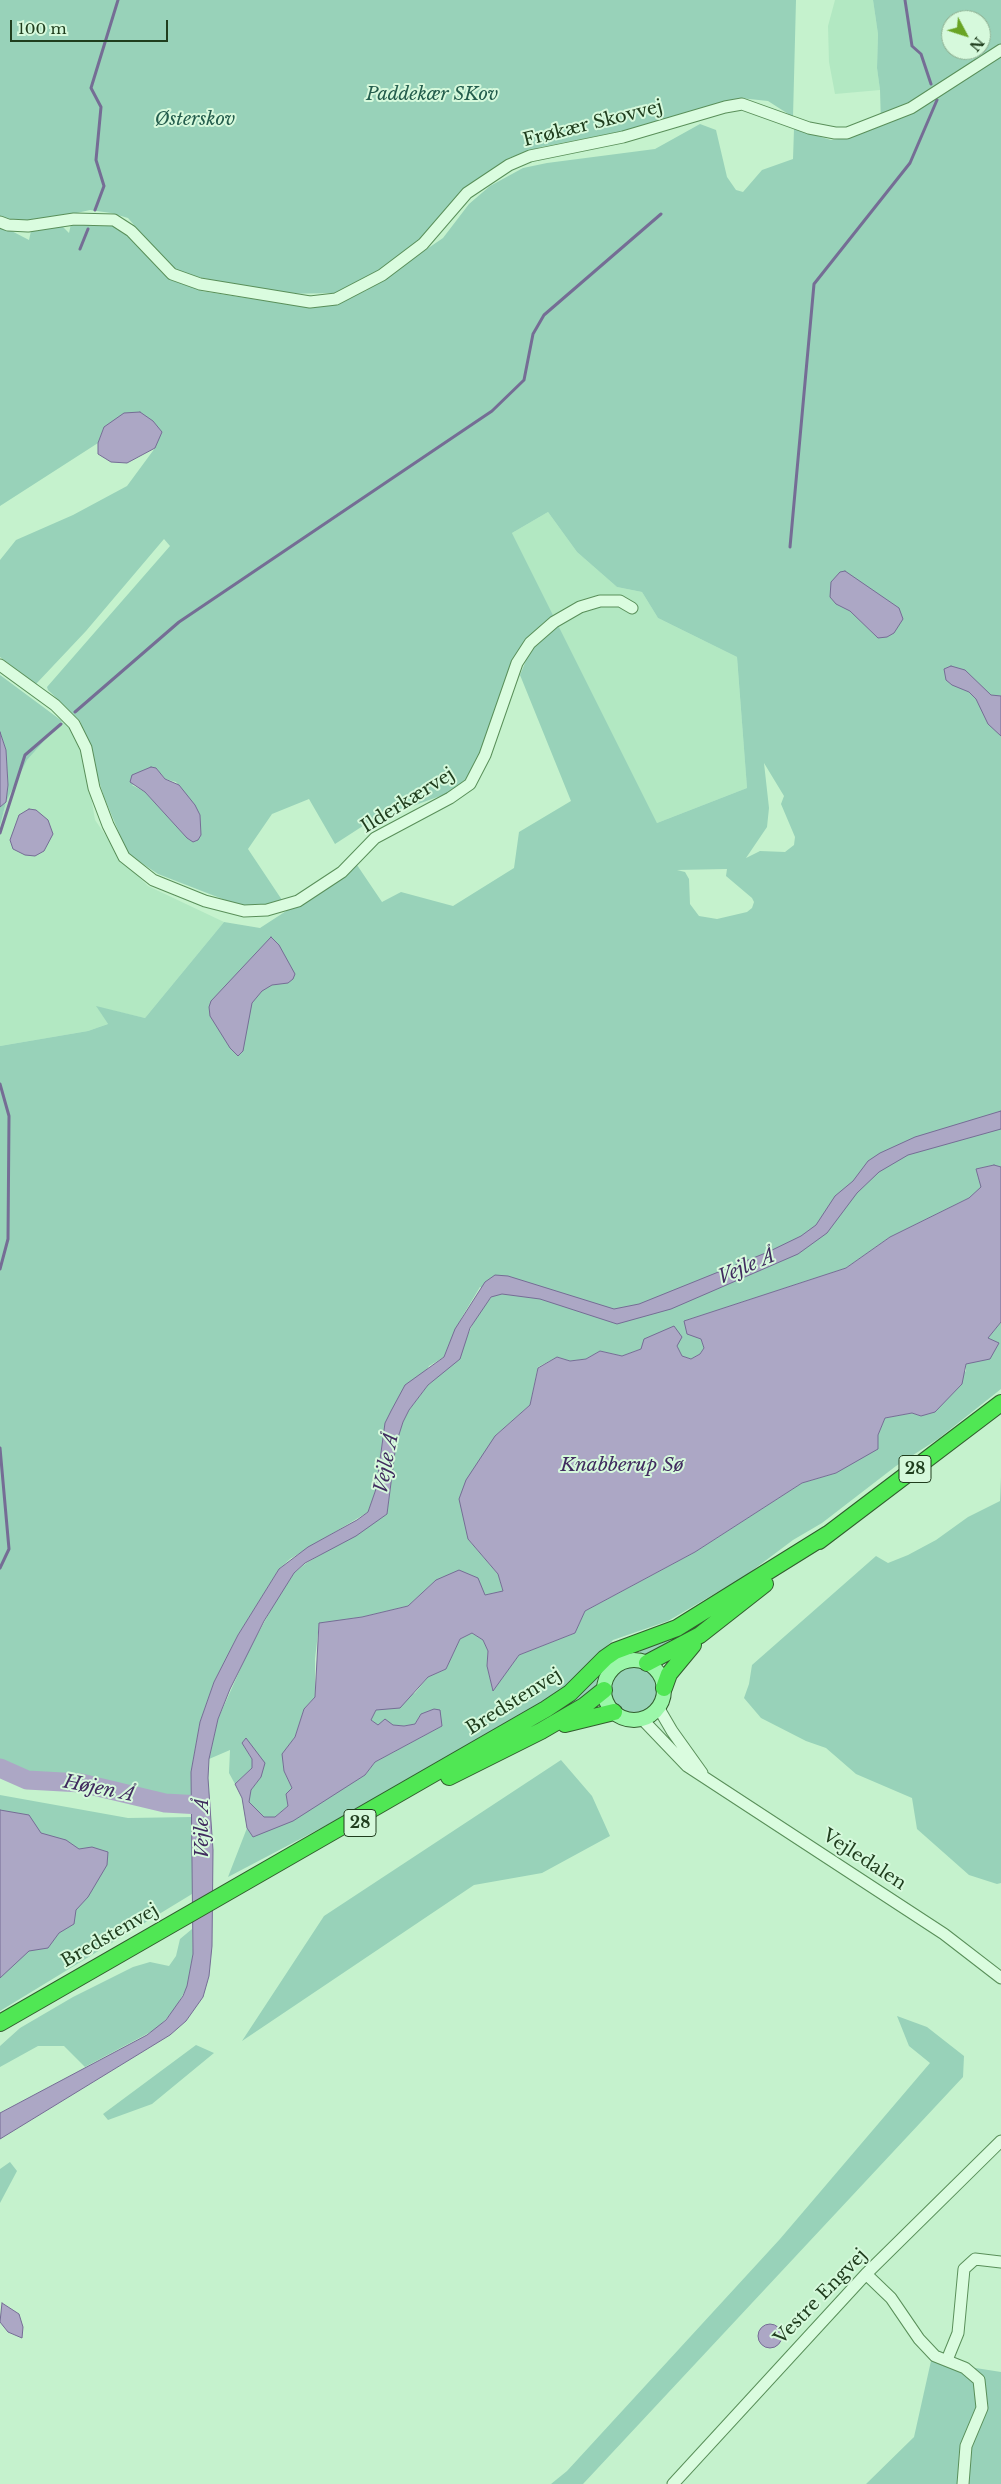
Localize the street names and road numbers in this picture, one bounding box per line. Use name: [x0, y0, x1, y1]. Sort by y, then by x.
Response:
street label: Frøkær Skovvej: [521, 96, 665, 152]
street label: Ilderkærvej: [357, 764, 459, 838]
road number: 28: [899, 1456, 931, 1482]
street label: Bredstenvej: [462, 1664, 566, 1740]
road number: 28: [344, 1810, 376, 1836]
street label: Vejledalen: [818, 1825, 910, 1895]
street label: Bredstenvej: [58, 1900, 162, 1972]
street label: Vestre Engvej: [770, 2245, 872, 2349]

